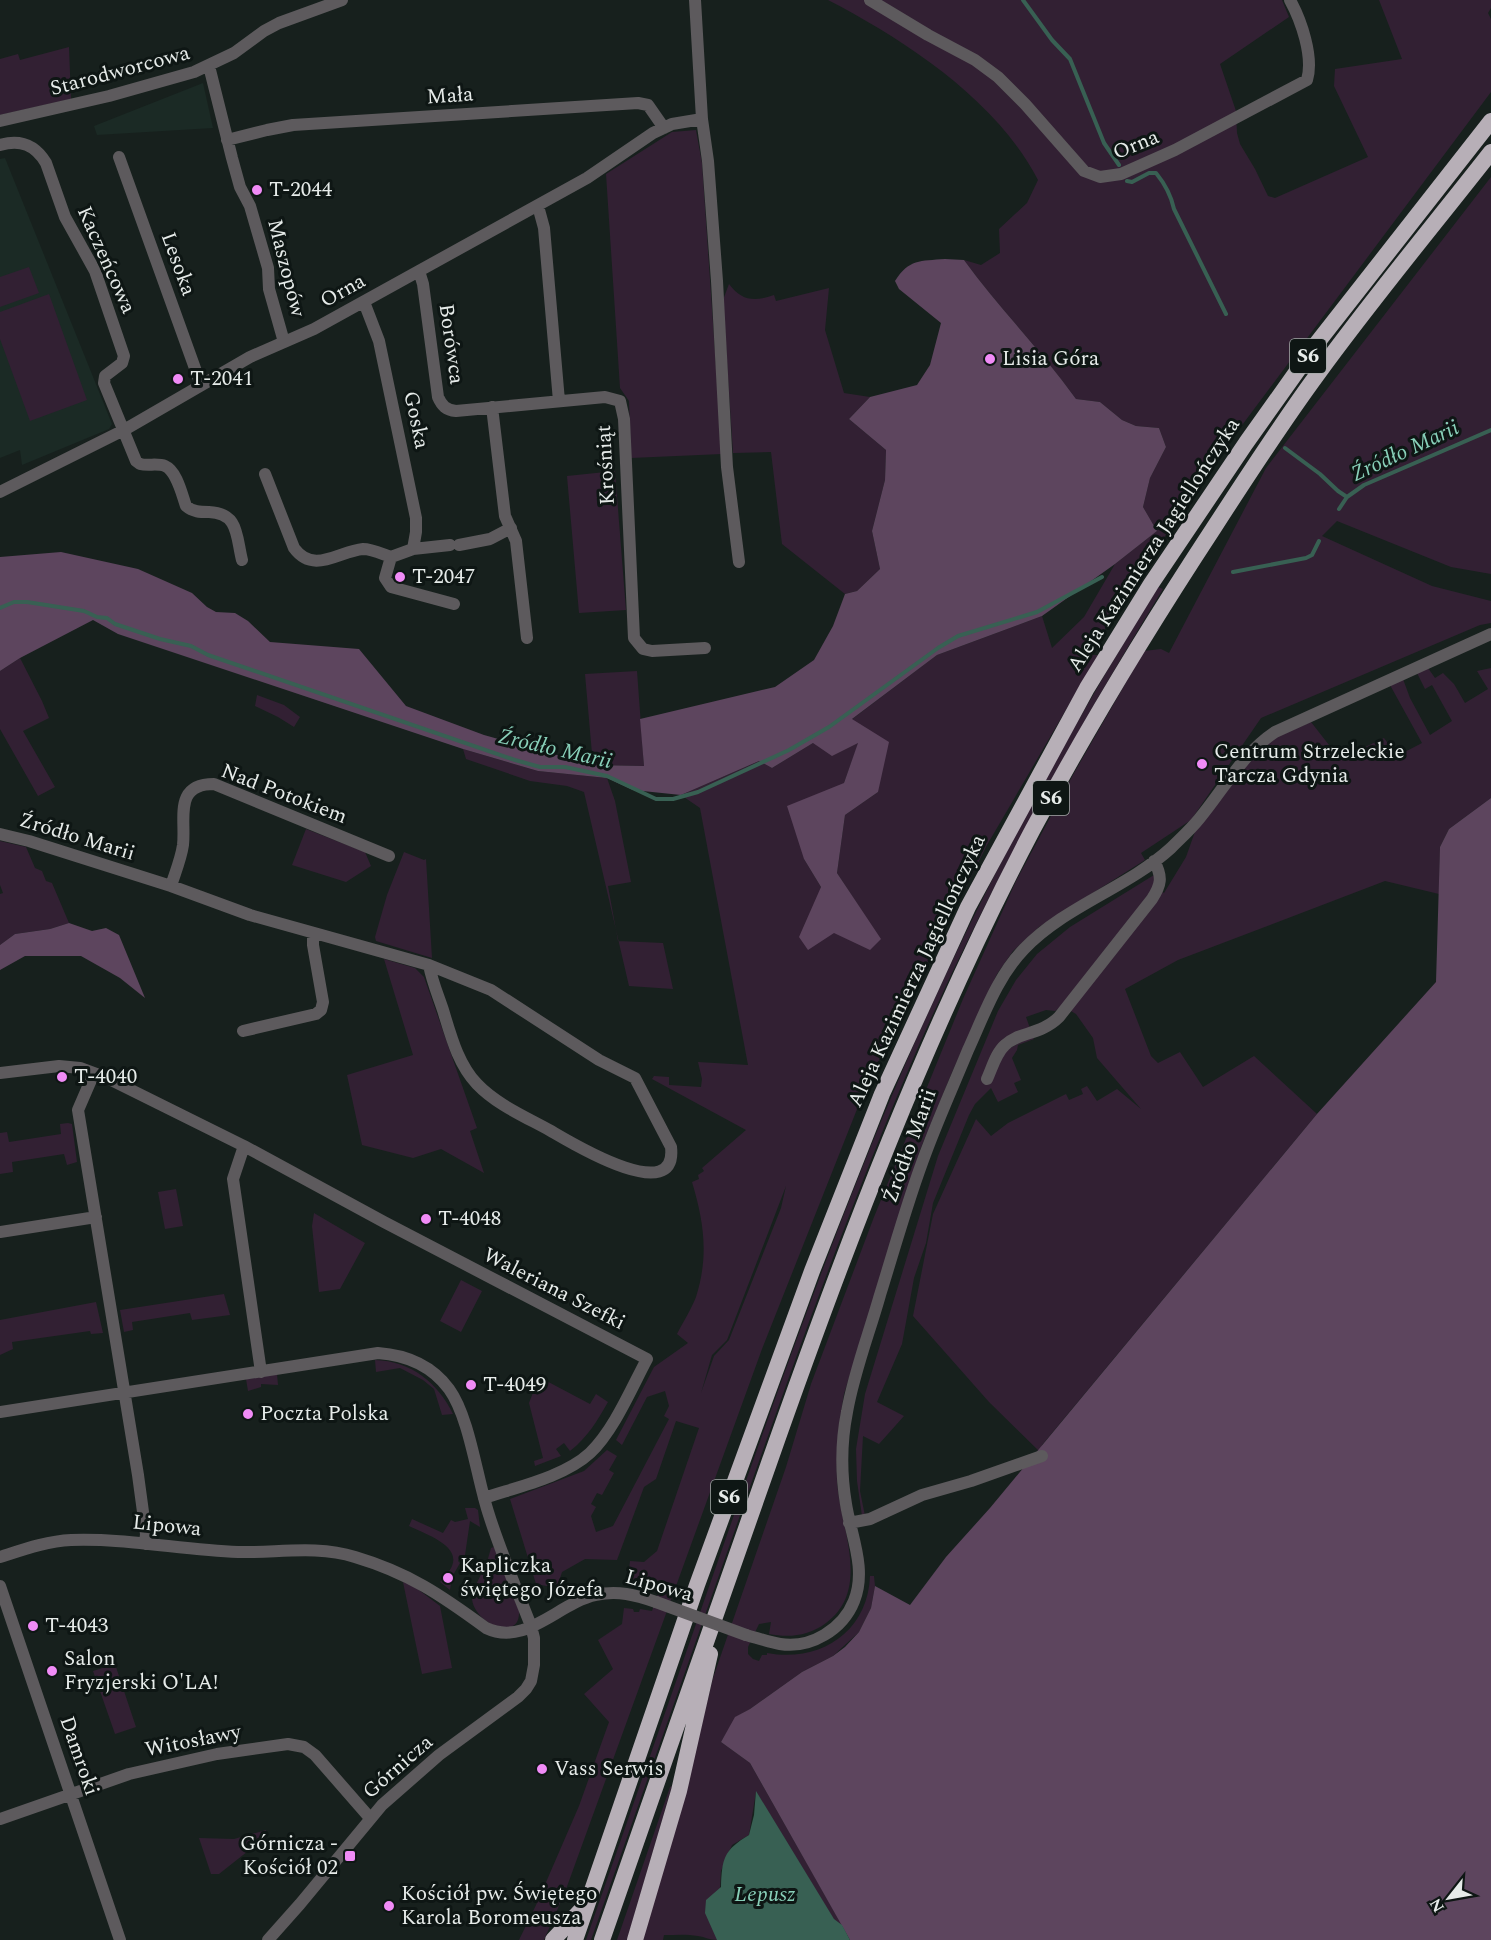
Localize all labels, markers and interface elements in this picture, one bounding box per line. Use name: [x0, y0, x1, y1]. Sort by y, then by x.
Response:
street label: Starodworcowa: [47, 37, 194, 105]
street label: Mała: [426, 78, 475, 114]
street label: Orna: [1108, 121, 1165, 169]
place label: T-2044: [269, 174, 333, 206]
marker: T-2044: [250, 183, 264, 197]
street label: Kaczeńcowa: [68, 201, 144, 320]
street label: Maszopów: [258, 216, 314, 321]
street label: Lesoka: [152, 228, 204, 301]
street label: Orna: [314, 265, 372, 317]
street label: Borówca: [430, 302, 473, 387]
road number: S6: [1290, 339, 1326, 373]
place label: Lisia Góra: [1002, 343, 1100, 375]
marker: Lisia Góra: [983, 352, 997, 366]
place label: T-2041: [190, 363, 253, 395]
marker: T-2041: [171, 372, 185, 386]
street label: Goska: [394, 388, 438, 453]
street label: Aleja Kazimierza Jagiellończyka: [1059, 411, 1249, 679]
water label: Źródło Marii: [1345, 411, 1465, 491]
street label: Krośniąt: [588, 424, 624, 506]
place label: T-2047: [412, 561, 475, 593]
marker: T-2047: [393, 570, 407, 584]
water label: Źródło Marii: [495, 720, 615, 778]
place label: Centrum Strzeleckie Tarcza Gdynia: [1214, 736, 1405, 792]
street label: Nad Potokiem: [216, 755, 352, 833]
marker: Centrum Strzeleckie Tarcza Gdynia: [1195, 757, 1209, 771]
road number: S6: [1033, 781, 1069, 815]
street label: Źródło Marii: [15, 804, 139, 870]
street label: Aleja Kazimierza Jagiellończyka: [840, 829, 995, 1113]
place label: T-4040: [74, 1061, 137, 1093]
marker: T-4040: [55, 1070, 69, 1084]
street label: Źródło Marii: [874, 1084, 946, 1208]
place label: T-4048: [438, 1203, 501, 1235]
marker: T-4048: [419, 1212, 433, 1226]
street label: Waleriana Szefki: [477, 1239, 631, 1339]
place label: T-4049: [483, 1369, 546, 1401]
marker: T-4049: [464, 1378, 478, 1392]
place label: Poczta Polska: [260, 1398, 390, 1430]
marker: Poczta Polska: [241, 1407, 255, 1421]
road number: S6: [711, 1480, 747, 1514]
street label: Lipowa: [131, 1506, 204, 1546]
place label: Kapliczka świętego Józefa: [460, 1550, 604, 1606]
street label: Lipowa: [621, 1561, 697, 1611]
marker: Kapliczka świętego Józefa: [441, 1571, 455, 1585]
place label: T-4043: [45, 1610, 109, 1642]
marker: T-4043: [26, 1619, 40, 1633]
place label: Salon Fryzjerski O'LA!: [64, 1643, 218, 1699]
marker: Salon Fryzjerski O'LA!: [45, 1664, 59, 1678]
street label: Damroki: [50, 1712, 108, 1800]
street label: Witosławy: [142, 1716, 245, 1766]
street label: Górnicza: [355, 1727, 441, 1807]
place label: Vass Serwis: [554, 1753, 663, 1785]
marker: Vass Serwis: [535, 1762, 549, 1776]
place label: Górnicza - Kościół 02: [240, 1828, 338, 1884]
marker: Górnicza - Kościół 02: [343, 1849, 357, 1863]
north arrow: [1419, 1868, 1479, 1928]
place label: Kościół pw. Świętego Karola Boromeusza: [401, 1878, 597, 1934]
water label: Lepusz: [734, 1878, 796, 1911]
text: N: [1423, 1893, 1451, 1917]
marker: Kościół pw. Świętego Karola Boromeusza: [382, 1899, 396, 1913]

